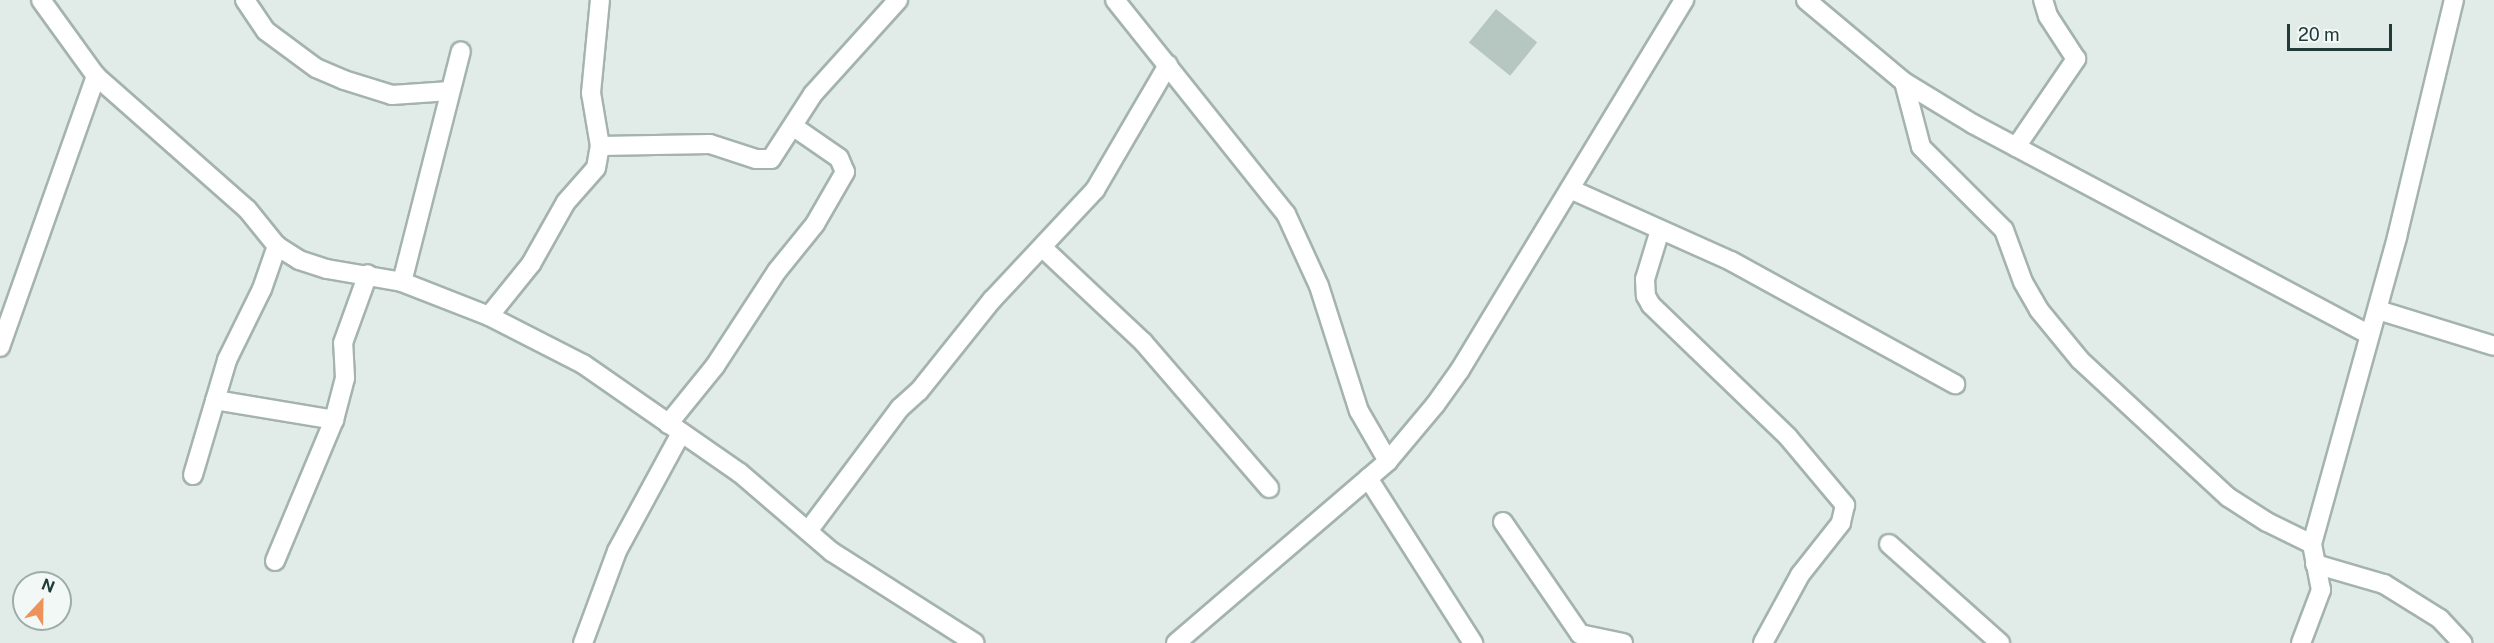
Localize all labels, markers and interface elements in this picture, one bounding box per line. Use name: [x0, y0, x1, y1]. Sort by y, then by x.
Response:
scale bar: [2290, 12, 2395, 50]
text: 20 m: [2298, 24, 2340, 45]
north arrow: [12, 571, 72, 631]
text: N: [39, 575, 58, 597]

